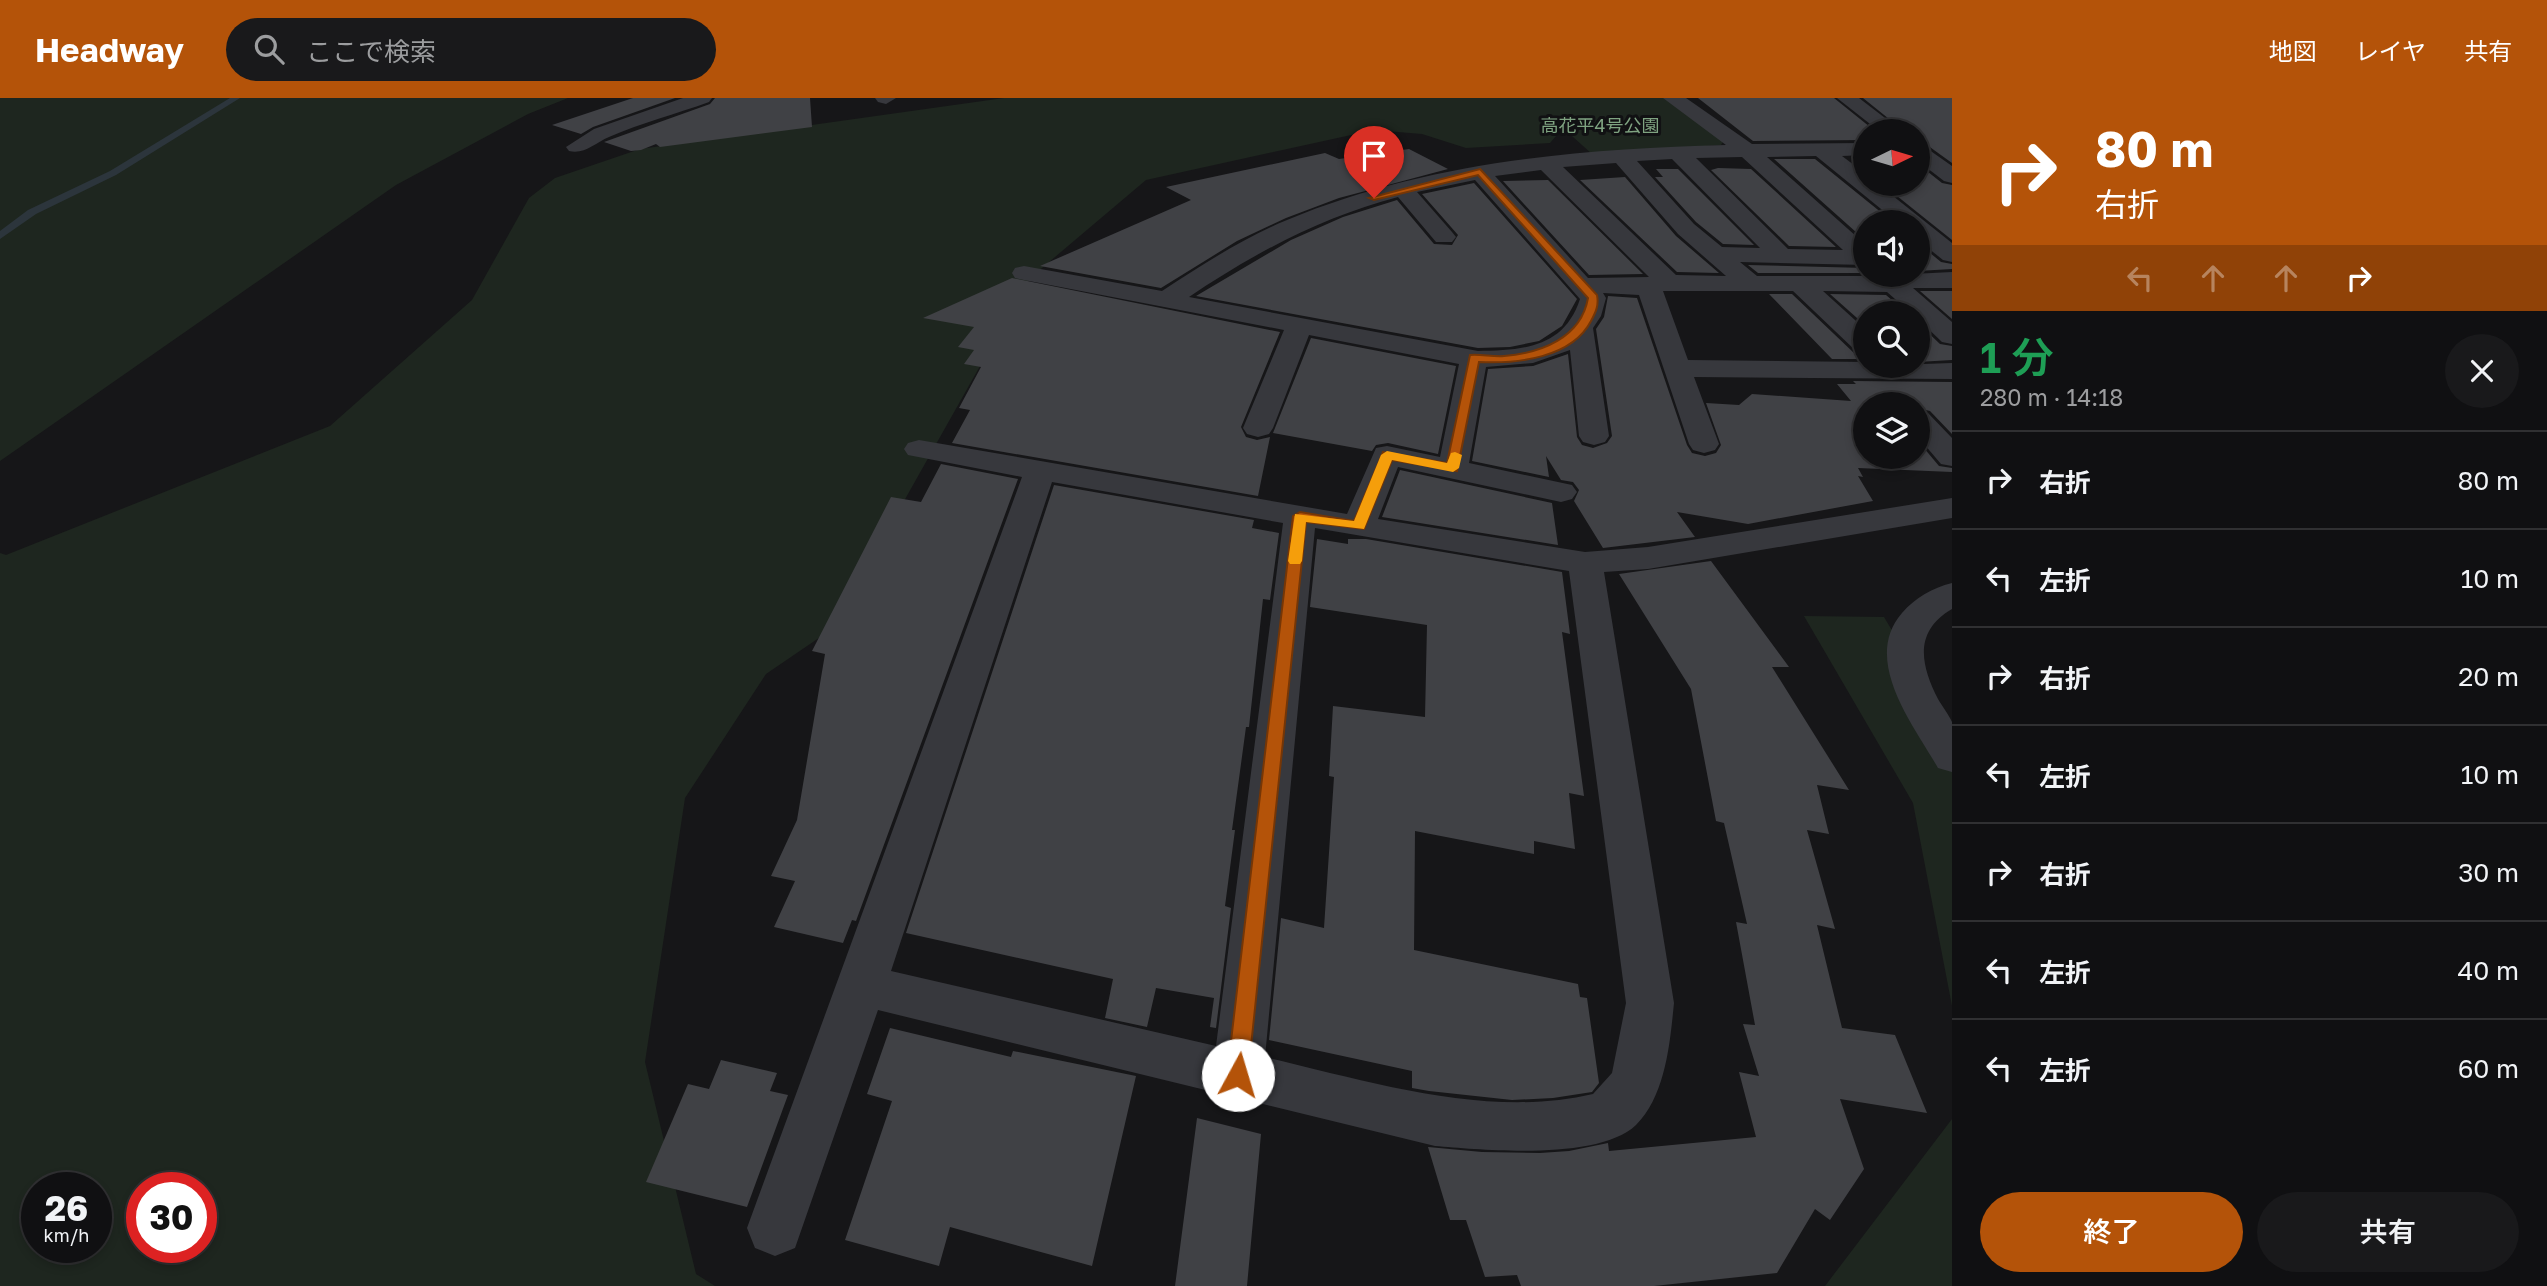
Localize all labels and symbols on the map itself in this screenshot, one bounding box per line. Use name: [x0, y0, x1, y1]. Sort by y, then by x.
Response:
park label: 高花平4号公園: [1541, 114, 1659, 136]
north arrow: [1853, 119, 1930, 196]
pin: [1344, 126, 1404, 198]
position arrow: [1201, 1038, 1275, 1112]
speed limit sign: 30: [126, 1172, 217, 1263]

